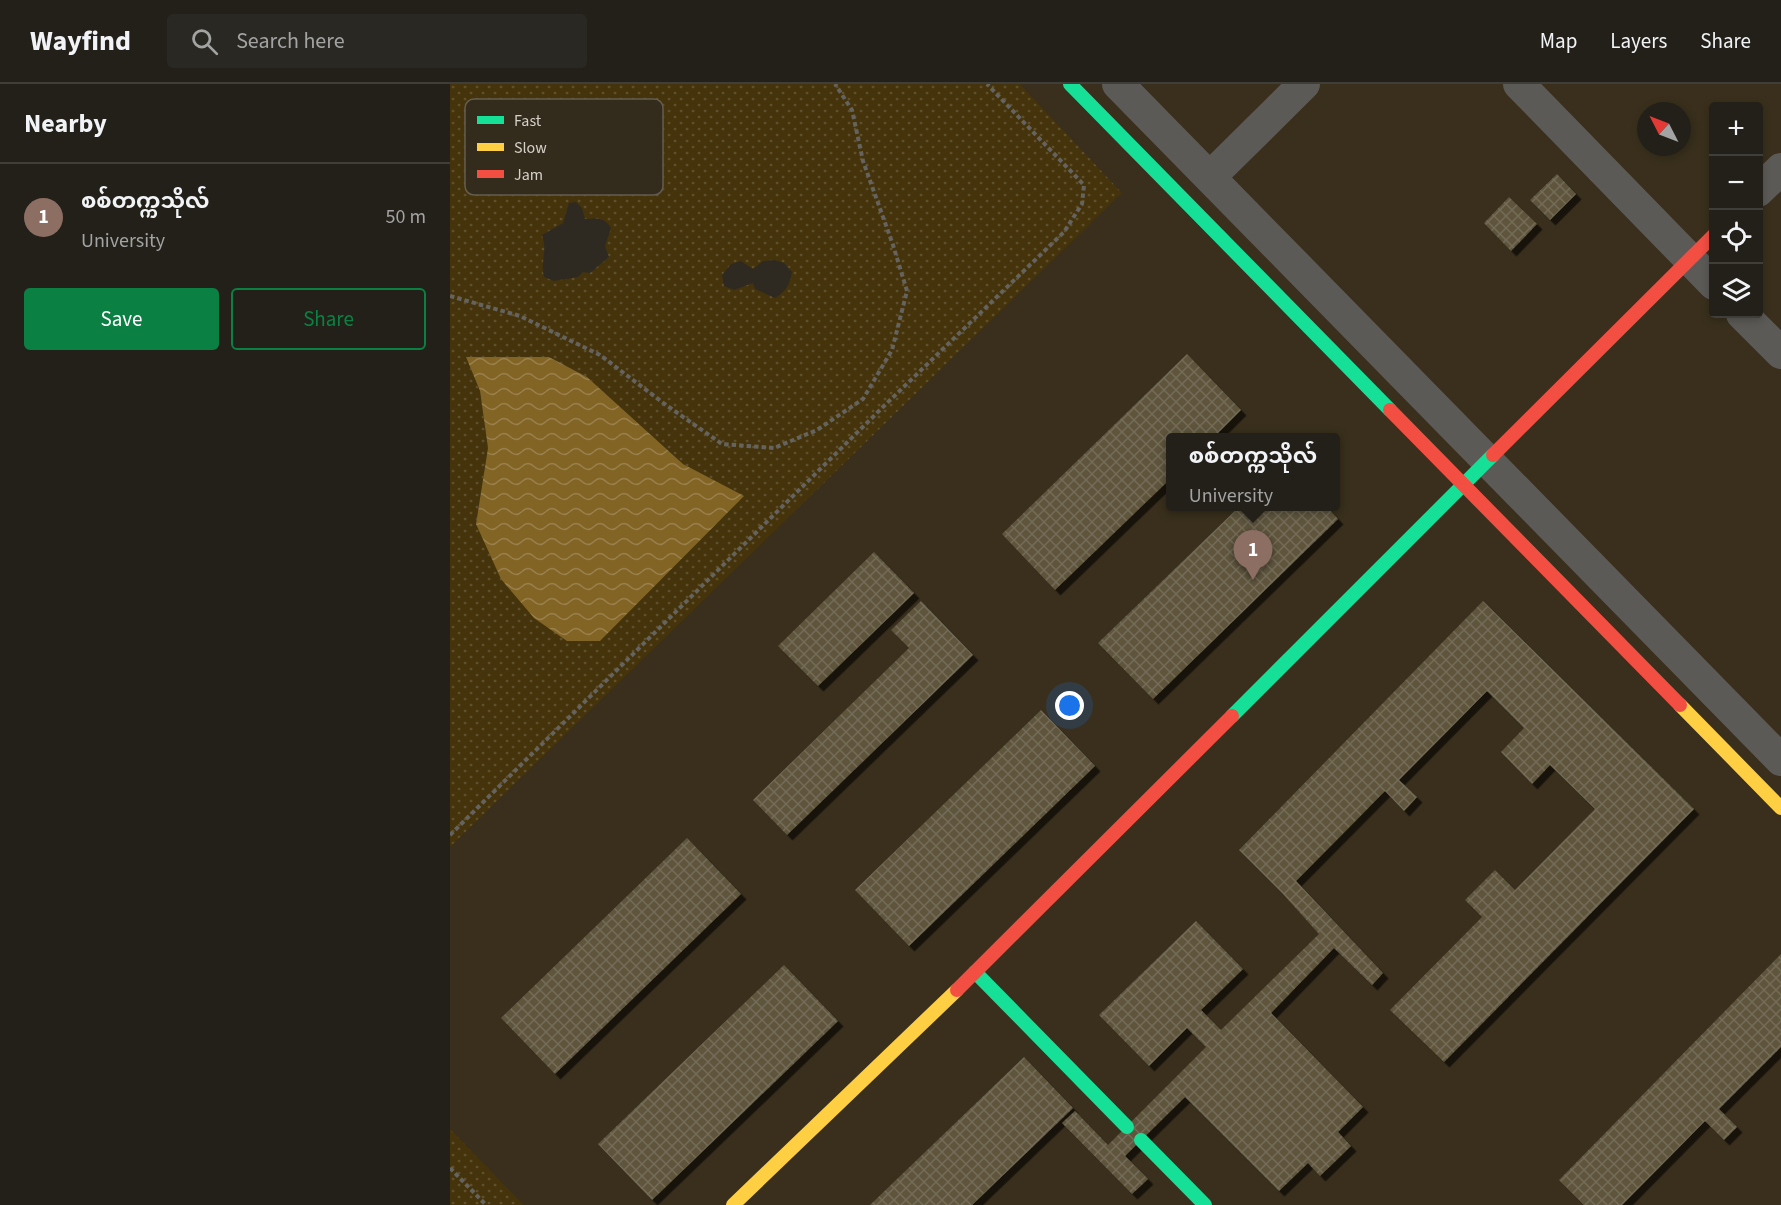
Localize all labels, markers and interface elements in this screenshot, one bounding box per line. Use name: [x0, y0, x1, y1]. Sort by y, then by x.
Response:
search box: [167, 14, 587, 68]
text: Wayfind: [30, 21, 131, 61]
icon: search: [188, 25, 221, 58]
text: Search here: [236, 25, 345, 57]
text: Map: [1540, 26, 1577, 56]
text: Layers: [1610, 26, 1667, 56]
text: Share: [1700, 26, 1751, 56]
legend: [465, 99, 663, 195]
north arrow: [1637, 102, 1691, 156]
map controls: [1709, 102, 1763, 318]
button: +: [1709, 102, 1763, 156]
text: Nearby: [24, 105, 107, 142]
text: Fast: [514, 110, 542, 132]
text: Slow: [514, 137, 547, 159]
button: −: [1709, 156, 1763, 210]
text: Jam: [514, 164, 543, 186]
text: စစ်‌တက္ကသိုလ်: [81, 185, 209, 217]
text: 1: [38, 203, 49, 231]
text: 50 m: [386, 203, 426, 231]
button: locate: [1709, 210, 1763, 264]
text: University: [81, 227, 165, 255]
button: layers: [1709, 264, 1763, 318]
button: Save: [24, 288, 219, 350]
button: Share: [231, 288, 426, 350]
popup: [1166, 433, 1340, 511]
text: စစ်‌တက္ကသိုလ်: [1189, 440, 1317, 472]
text: University: [1189, 482, 1273, 510]
pin: 1: [1234, 530, 1272, 580]
your location: [1055, 691, 1084, 720]

